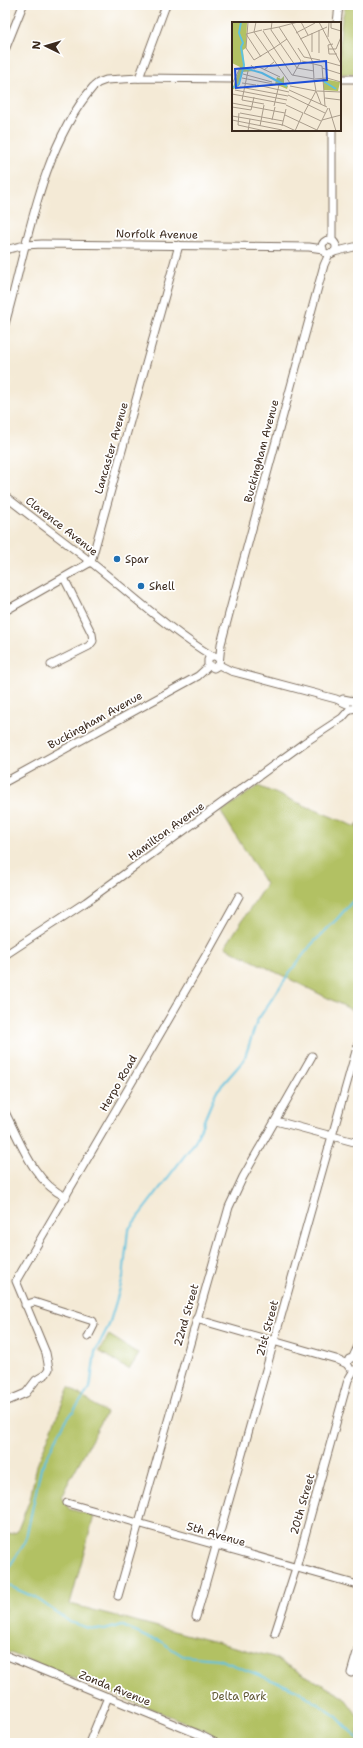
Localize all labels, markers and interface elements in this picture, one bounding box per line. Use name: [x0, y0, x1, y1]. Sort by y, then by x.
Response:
inset map: [232, 22, 341, 131]
north arrow: [26, 26, 66, 66]
text: N: [29, 40, 44, 50]
street label: Norfolk Avenue: [116, 226, 198, 243]
street label: Buckingham Avenue: [241, 398, 282, 504]
street label: Lancaster Avenue: [91, 400, 132, 496]
street label: Clarence Avenue: [22, 493, 101, 559]
place label: Spar: [125, 552, 149, 567]
marker: Spar: [112, 554, 122, 564]
place label: Shell: [149, 579, 175, 594]
marker: Shell: [136, 581, 146, 591]
street label: Buckingham Avenue: [45, 688, 145, 753]
street label: Hamilton Avenue: [125, 799, 207, 864]
street label: Herpo Road: [96, 1052, 141, 1114]
street label: 22nd Street: [170, 1282, 203, 1348]
street label: 21st Street: [253, 1298, 282, 1358]
street label: 20th Street: [287, 1472, 318, 1536]
street label: 5th Avenue: [185, 1519, 247, 1550]
street label: Zonda Avenue: [77, 1667, 153, 1710]
park label: Delta Park: [211, 1689, 267, 1704]

